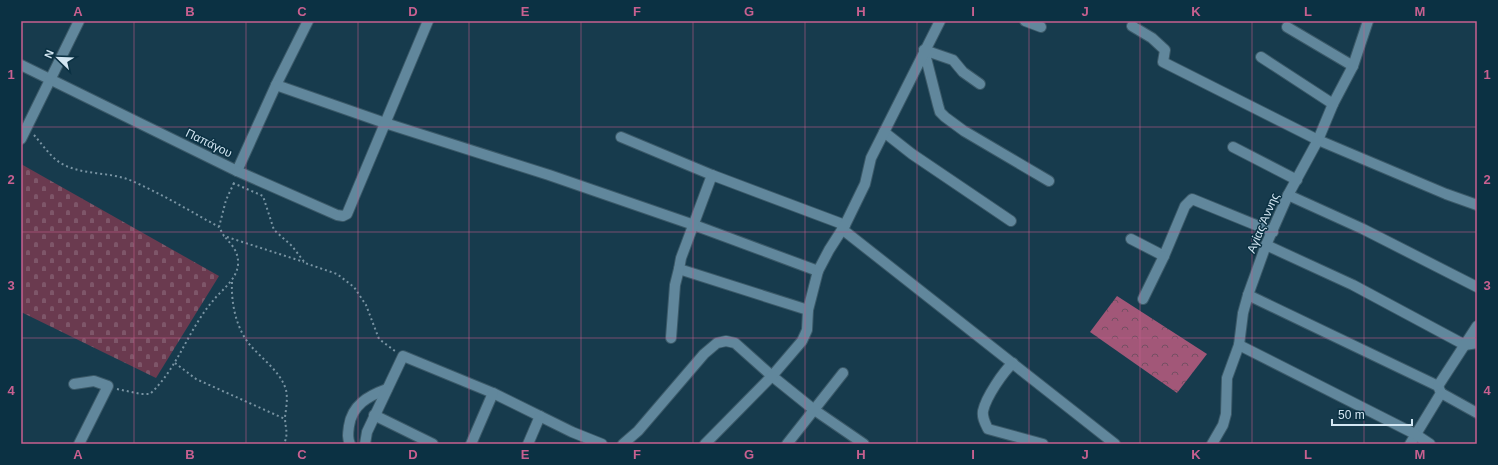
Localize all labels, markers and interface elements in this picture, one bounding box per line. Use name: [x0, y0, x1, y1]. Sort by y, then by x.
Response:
text: A: [73, 4, 83, 19]
text: B: [185, 4, 195, 19]
text: C: [297, 4, 307, 19]
text: D: [408, 4, 418, 19]
text: E: [521, 4, 530, 19]
text: F: [633, 4, 641, 19]
text: G: [744, 4, 754, 19]
text: H: [856, 4, 866, 19]
text: I: [971, 4, 975, 19]
text: J: [1081, 4, 1089, 19]
text: K: [1191, 4, 1201, 19]
text: L: [1304, 4, 1312, 19]
text: M: [1415, 4, 1425, 19]
north arrow: [38, 38, 78, 78]
text: N: [42, 48, 56, 60]
text: 1: [7, 67, 15, 82]
text: 1: [1483, 67, 1491, 82]
street label: Παπάγου: [184, 126, 234, 160]
text: 2: [7, 172, 15, 187]
text: 2: [1483, 172, 1491, 187]
street label: Αγίας Άννης: [1244, 191, 1282, 255]
text: 3: [7, 278, 15, 293]
text: 3: [1483, 278, 1491, 293]
text: 4: [7, 383, 15, 398]
text: 4: [1483, 383, 1491, 398]
scale bar: [1332, 401, 1412, 427]
text: 50 m: [1338, 408, 1365, 422]
text: A: [73, 447, 83, 462]
text: B: [185, 447, 195, 462]
text: C: [297, 447, 307, 462]
text: D: [408, 447, 418, 462]
text: E: [521, 447, 530, 462]
text: F: [633, 447, 641, 462]
text: G: [744, 447, 754, 462]
text: H: [856, 447, 866, 462]
text: I: [971, 447, 975, 462]
text: J: [1081, 447, 1089, 462]
text: K: [1191, 447, 1201, 462]
text: L: [1304, 447, 1312, 462]
text: M: [1415, 447, 1425, 462]

